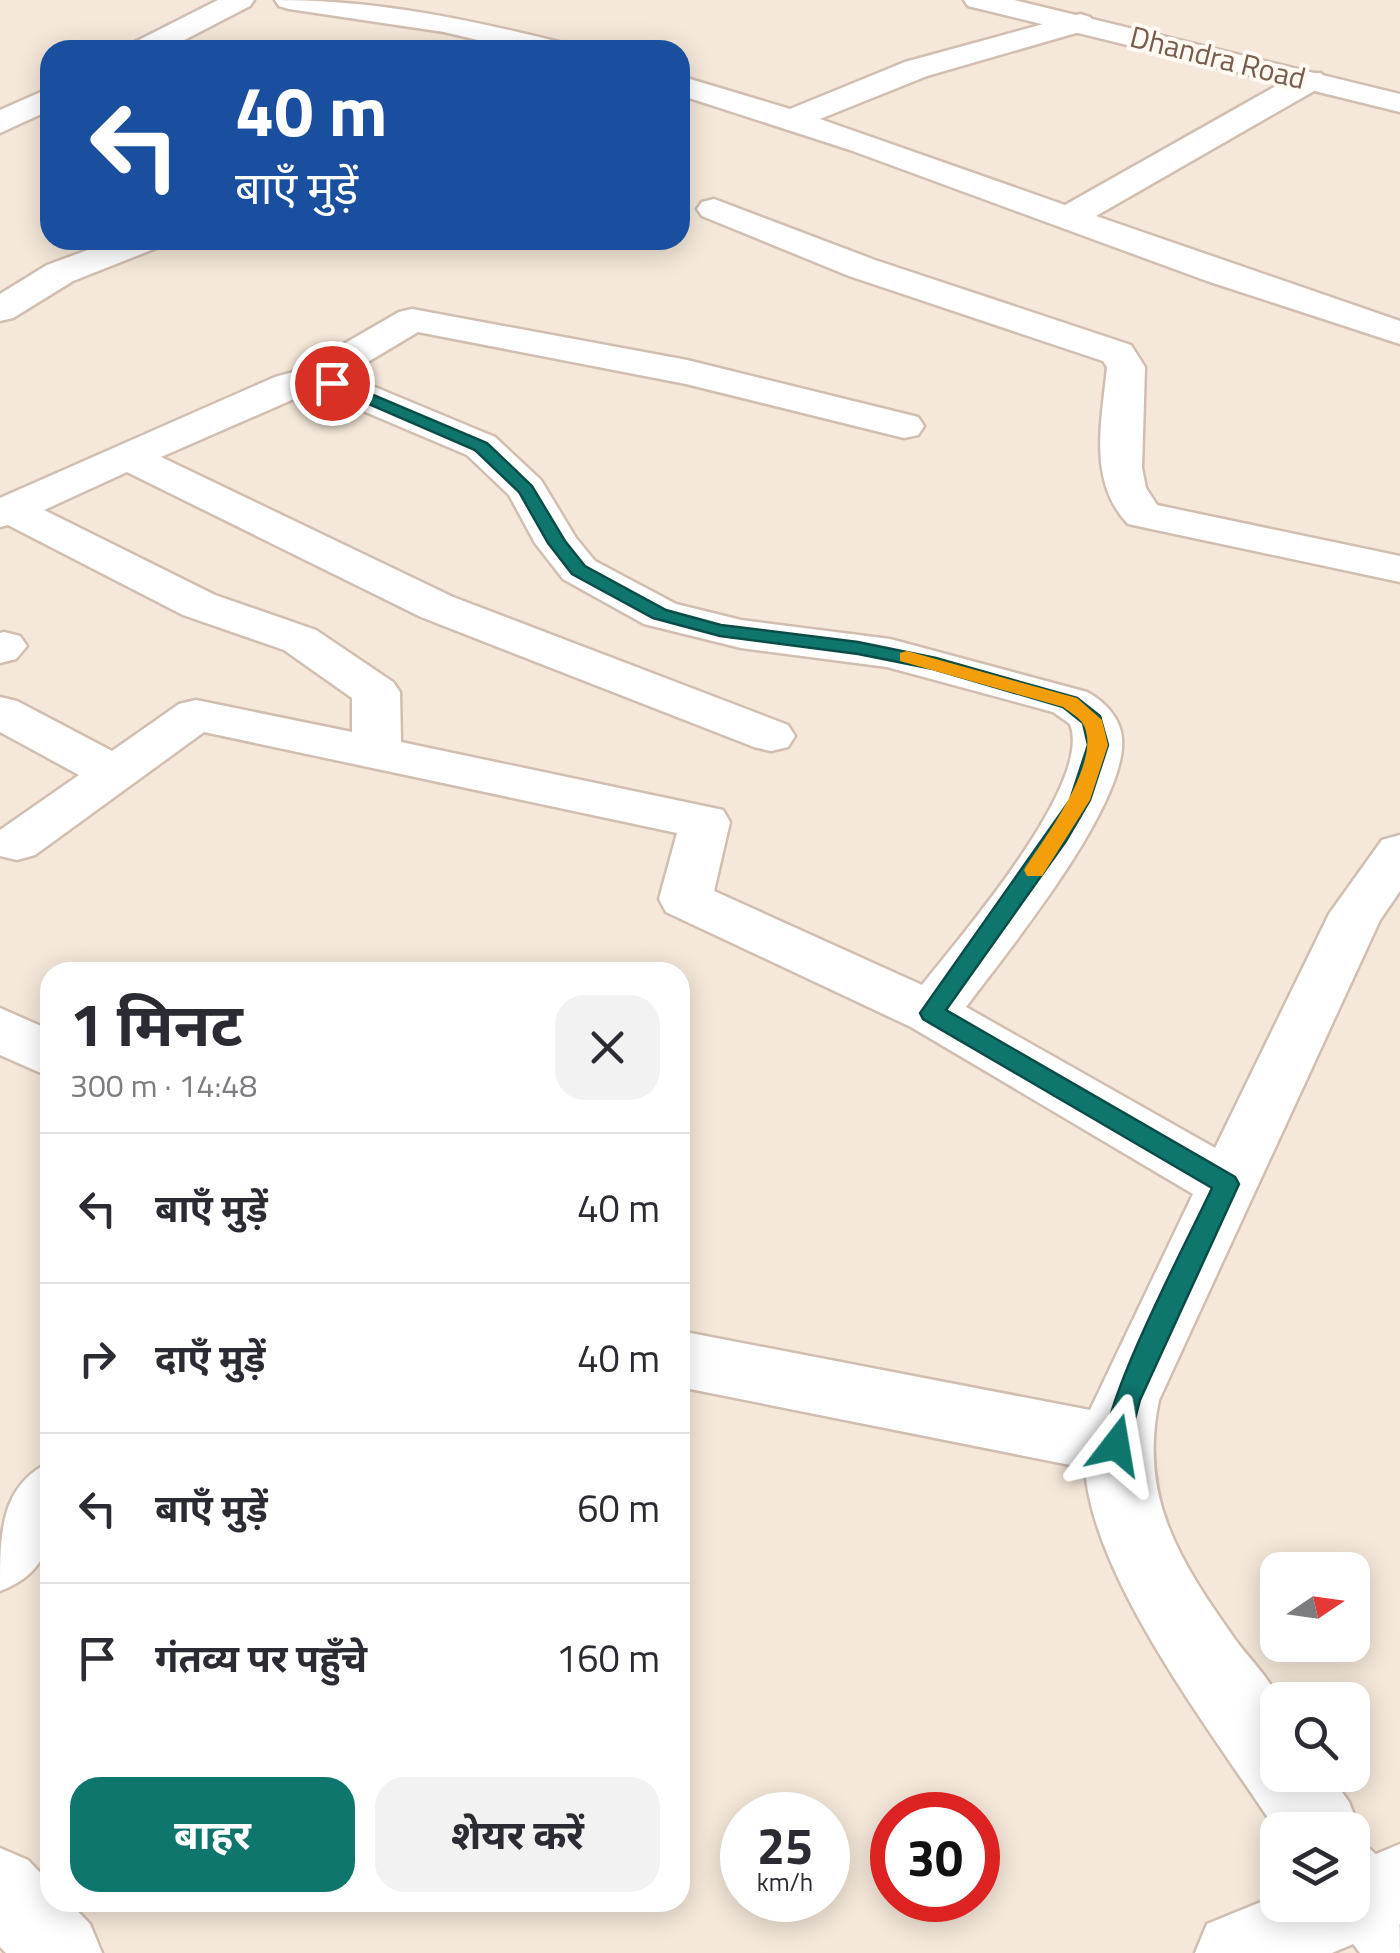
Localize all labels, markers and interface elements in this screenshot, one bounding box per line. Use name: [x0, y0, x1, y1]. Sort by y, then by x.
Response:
street label: Dhandra Road: [1125, 13, 1311, 101]
text: 40 m: [235, 57, 388, 163]
icon: left: [70, 80, 200, 210]
text: बाएँ मुड़ें: [235, 153, 358, 221]
pin: [290, 341, 375, 426]
icon: arrive: [305, 356, 360, 411]
text: 1 मिनट: [70, 978, 243, 1069]
button: close: [555, 995, 660, 1100]
text: 300 m · 14:48: [70, 1061, 257, 1109]
text: बाएँ मुड़ें: [155, 1179, 268, 1237]
text: 40 m: [577, 1179, 660, 1237]
icon: left: [70, 1181, 125, 1236]
text: दाएँ मुड़ें: [155, 1329, 265, 1387]
text: 40 m: [577, 1329, 660, 1387]
icon: right: [70, 1331, 125, 1386]
position arrow: [1064, 1393, 1168, 1497]
text: बाएँ मुड़ें: [155, 1479, 268, 1537]
text: 60 m: [577, 1479, 660, 1537]
icon: left: [70, 1481, 125, 1536]
north arrow: [1260, 1552, 1370, 1662]
map controls: [1260, 1552, 1370, 1922]
text: गंतव्य पर पहुँचे: [155, 1629, 367, 1687]
text: 160 m: [556, 1629, 660, 1687]
icon: arrive: [70, 1631, 125, 1686]
button: search: [1260, 1682, 1370, 1792]
button: बाहर: [70, 1777, 355, 1892]
button: शेयर करें: [375, 1777, 660, 1892]
speed limit sign: 30: [870, 1792, 1000, 1922]
text: 25: [757, 1807, 813, 1883]
button: layers: [1260, 1812, 1370, 1922]
text: km/h: [757, 1863, 813, 1901]

